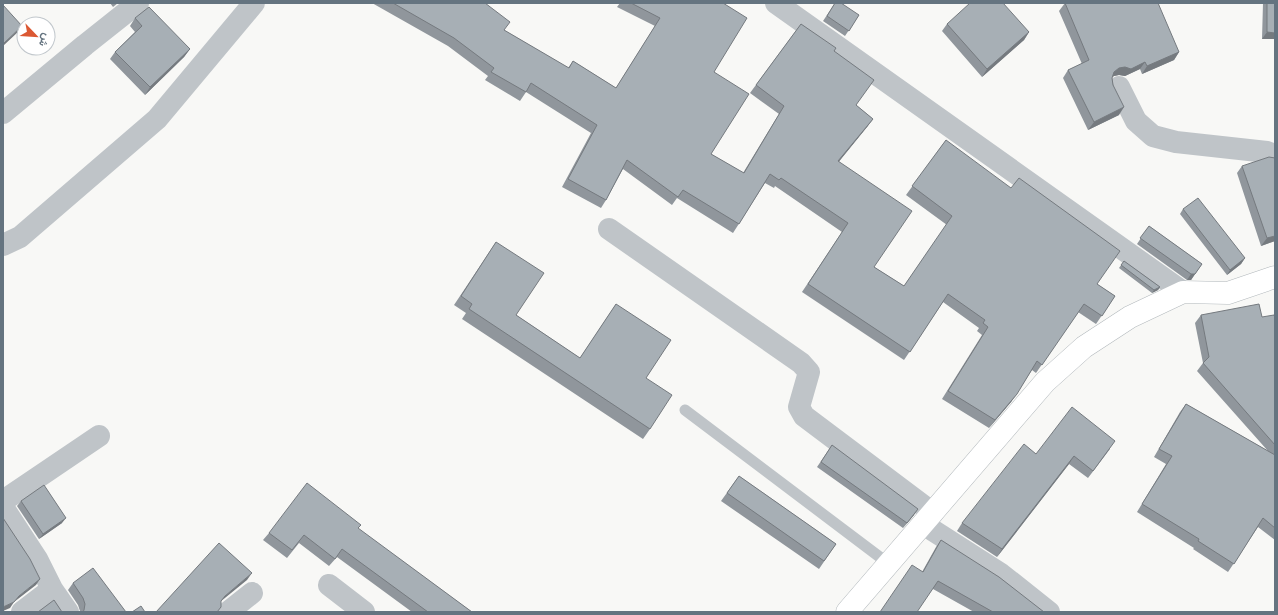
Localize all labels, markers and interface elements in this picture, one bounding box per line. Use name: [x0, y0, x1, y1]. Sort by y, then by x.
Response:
north arrow: [16, 16, 56, 56]
text: ش: [36, 31, 54, 49]

